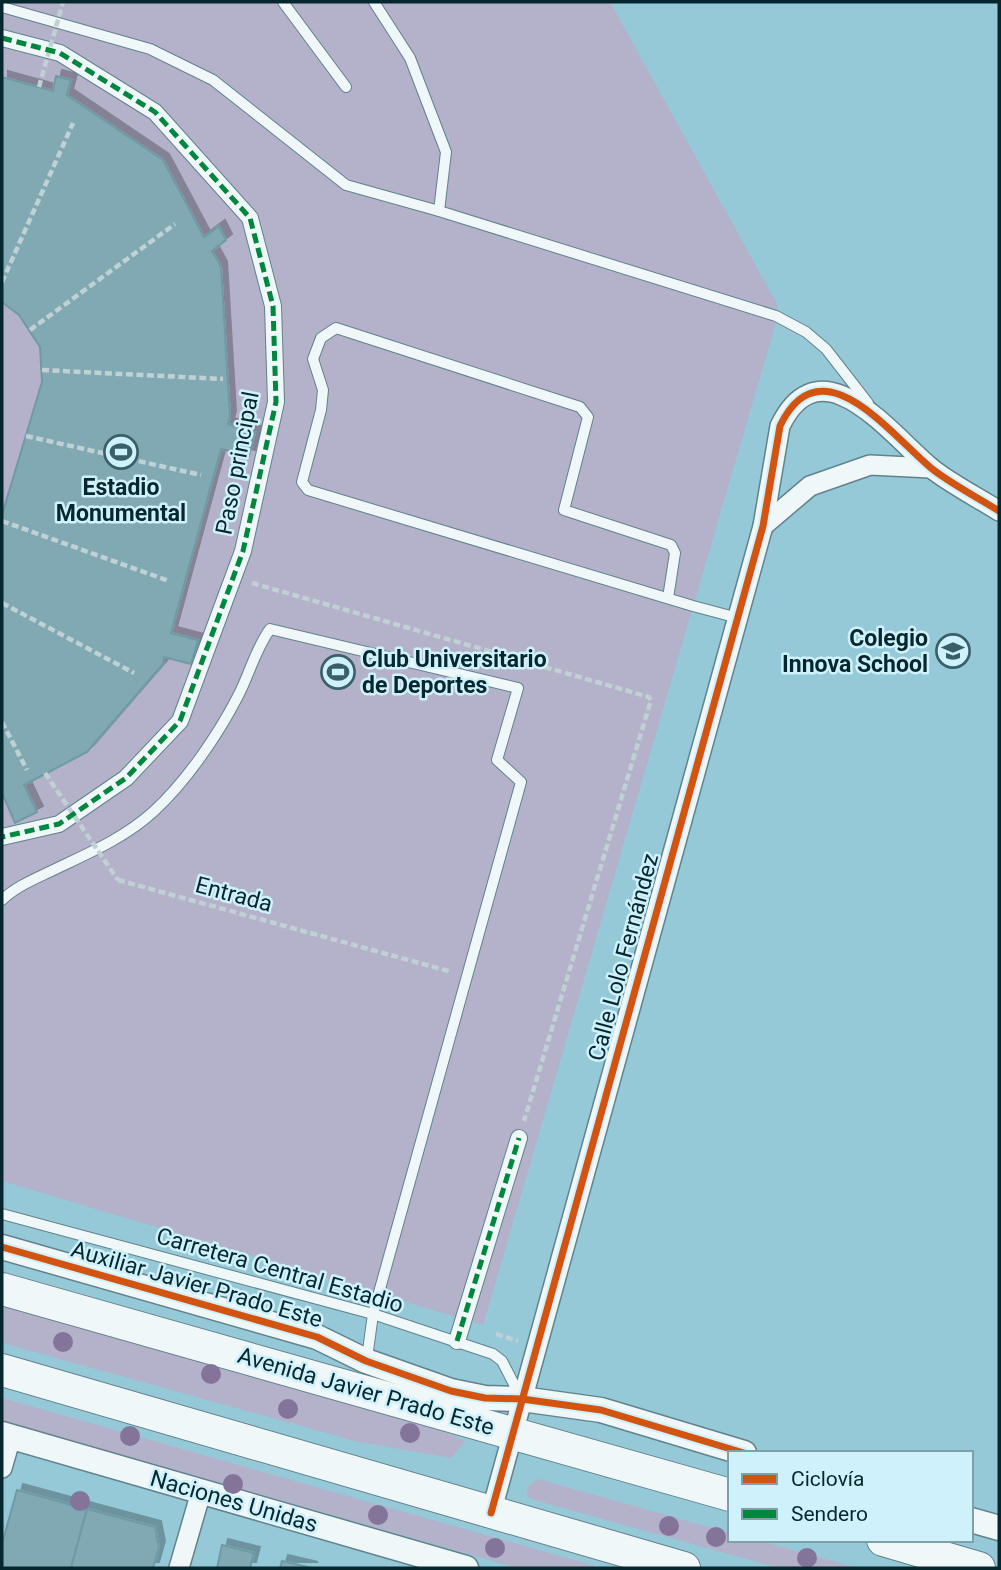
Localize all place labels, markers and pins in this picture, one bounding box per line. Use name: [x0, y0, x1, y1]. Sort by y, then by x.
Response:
sports icon: Estadio Monumental: [102, 433, 140, 471]
place label: Estadio Monumental: [56, 474, 186, 527]
place label: Colegio Innova School: [782, 625, 928, 678]
school or university icon: Colegio Innova School: [934, 632, 972, 670]
place label: Club Universitario de Deportes: [362, 646, 547, 699]
sports icon: Club Universitario de Deportes: [319, 653, 357, 691]

